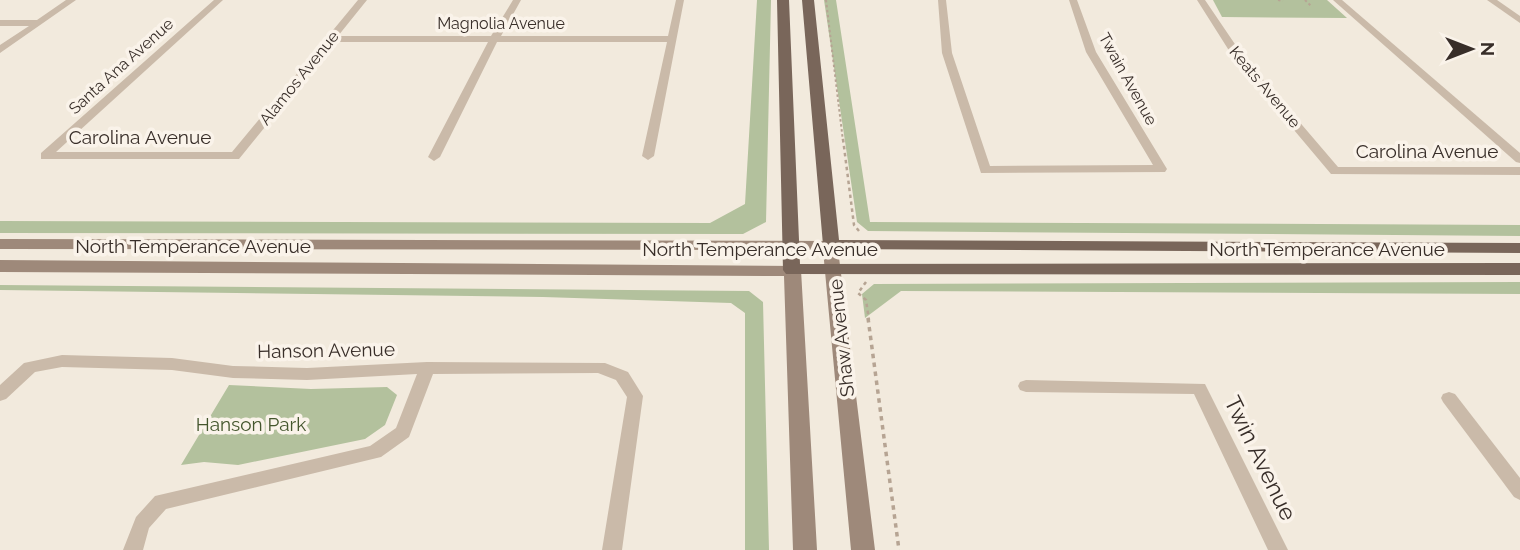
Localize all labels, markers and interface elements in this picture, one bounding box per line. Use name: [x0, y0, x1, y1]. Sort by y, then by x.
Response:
street label: Santa Ana Avenue: [65, 14, 177, 118]
street label: Magnolia Avenue: [437, 14, 565, 33]
north arrow: [1436, 14, 1506, 84]
street label: Alamos Avenue: [255, 27, 343, 129]
street label: Twain Avenue: [1095, 30, 1161, 128]
street label: Keats Avenue: [1225, 42, 1305, 132]
text: N: [1477, 42, 1499, 56]
street label: Carolina Avenue: [69, 126, 211, 148]
street label: Carolina Avenue: [1356, 140, 1498, 162]
street label: North Temperance Avenue: [75, 235, 311, 257]
street label: North Temperance Avenue: [642, 238, 878, 260]
street label: North Temperance Avenue: [1209, 238, 1445, 260]
street label: Shaw Avenue: [824, 278, 858, 398]
street label: Hanson Avenue: [257, 338, 395, 362]
street label: Twin Avenue: [1219, 391, 1303, 525]
park label: Hanson Park: [196, 413, 306, 435]

